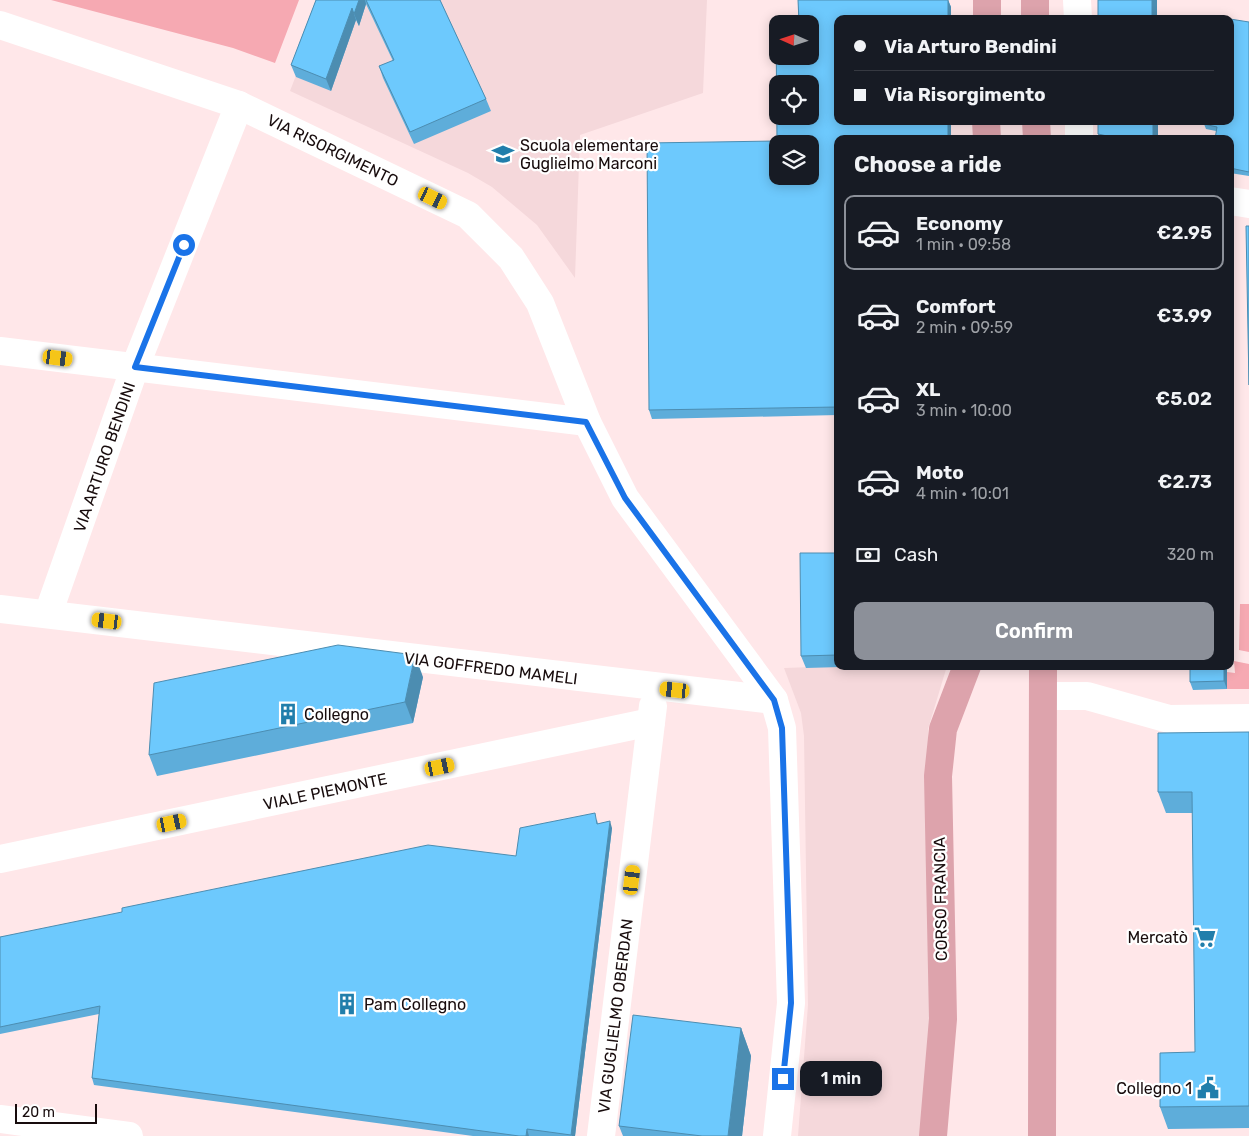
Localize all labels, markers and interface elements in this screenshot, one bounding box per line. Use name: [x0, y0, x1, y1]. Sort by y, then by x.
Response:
north arrow: [769, 15, 819, 65]
map controls: [769, 15, 819, 185]
text: Via Arturo Bendini: [884, 35, 1057, 58]
button: locate: [769, 75, 819, 125]
text: Via Risorgimento: [884, 83, 1046, 106]
street label: VIA RISORGIMENTO: [264, 110, 402, 191]
button: layers: [769, 135, 819, 185]
place label: Scuola elementare Guglielmo Marconi: [520, 136, 659, 173]
school or university icon: Scuola elementare Guglielmo Marconi: [490, 141, 516, 167]
text: Choose a ride: [854, 151, 1001, 178]
car: [416, 185, 449, 211]
icon: car: [856, 210, 901, 255]
text: Economy: [916, 212, 1003, 235]
text: €2.95: [1157, 221, 1212, 244]
route start: [173, 234, 195, 256]
text: 1 min · 09:58: [916, 235, 1011, 254]
icon: car: [856, 293, 901, 338]
text: Comfort: [916, 295, 996, 318]
text: €3.99: [1157, 304, 1212, 327]
text: 2 min · 09:59: [916, 318, 1013, 337]
car: [42, 349, 73, 367]
icon: car: [856, 376, 901, 421]
text: XL: [916, 378, 940, 401]
street label: VIA ARTURO BENDINI: [70, 379, 139, 535]
text: €5.02: [1156, 387, 1212, 410]
text: 3 min · 10:00: [916, 401, 1012, 420]
icon: car: [856, 459, 901, 504]
text: Moto: [916, 461, 964, 484]
text: €2.73: [1158, 470, 1212, 493]
text: 4 min · 10:01: [916, 484, 1009, 503]
icon: cash: [854, 541, 882, 569]
text: Cash: [894, 543, 938, 566]
text: 320 m: [1167, 545, 1214, 564]
button: Confirm: [854, 602, 1214, 660]
car: [91, 612, 122, 630]
street label: VIA GOFFREDO MAMELI: [403, 648, 579, 689]
car: [659, 681, 690, 699]
building icon: Collegno: [275, 701, 301, 727]
place label: Collegno: [304, 705, 369, 724]
car: [423, 757, 456, 777]
street label: VIALE PIEMONTE: [261, 769, 389, 814]
car: [155, 813, 188, 833]
street label: CORSO FRANCIA: [930, 837, 951, 961]
car: [622, 864, 641, 896]
street label: VIA GUGLIELMO OBERDAN: [594, 918, 637, 1114]
supermarket icon: Mercatò: [1192, 924, 1218, 950]
place label: Mercatò: [1127, 928, 1188, 947]
building icon: Pam Collegno: [334, 991, 360, 1017]
place label: Pam Collegno: [364, 995, 466, 1014]
callout: 1 min: [800, 1062, 883, 1096]
route end: [772, 1068, 794, 1090]
text: 1 min: [821, 1069, 861, 1088]
public building icon: Collegno 1: [1195, 1075, 1221, 1101]
place label: Collegno 1: [1116, 1079, 1192, 1098]
scale bar: [15, 1101, 98, 1124]
text: 20 m: [22, 1104, 55, 1121]

